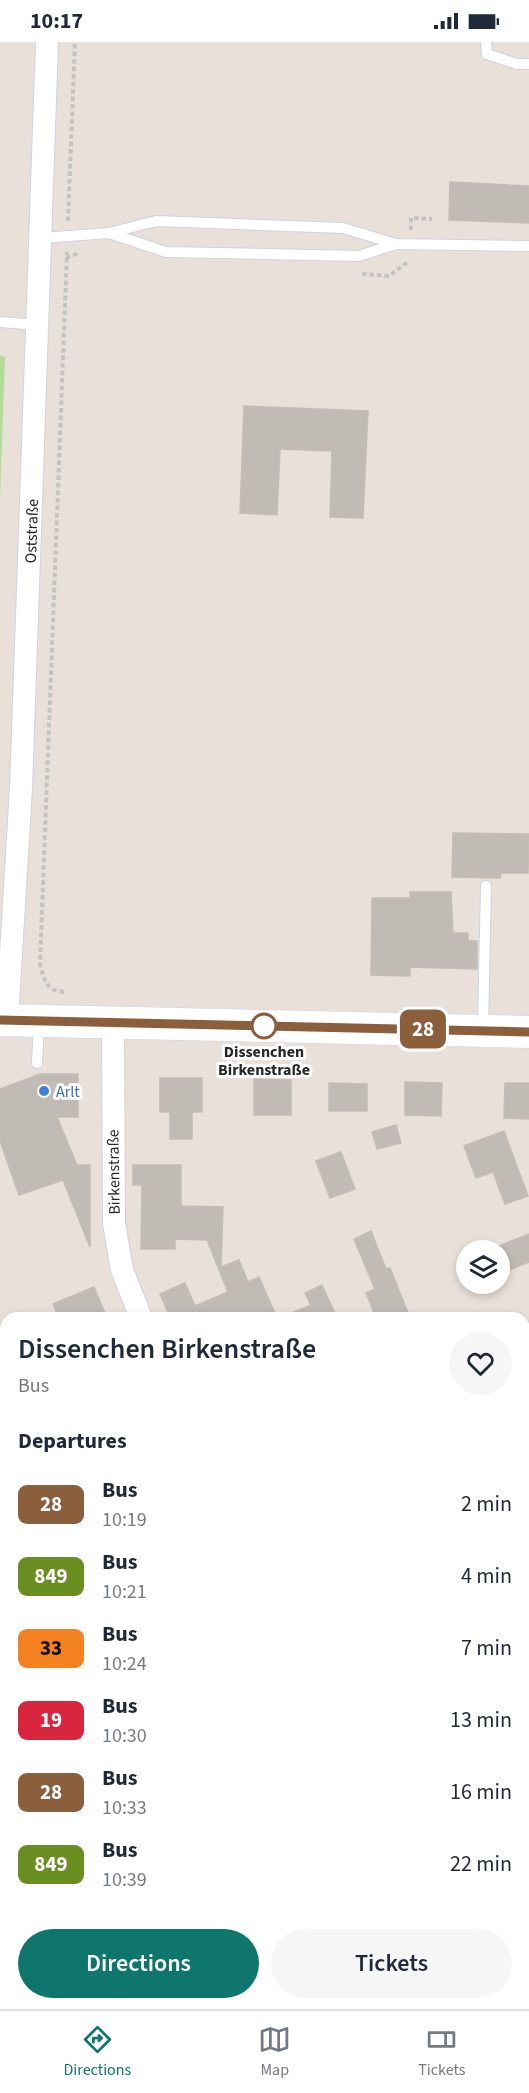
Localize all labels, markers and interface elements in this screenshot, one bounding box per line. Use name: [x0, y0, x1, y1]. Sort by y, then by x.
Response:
text: 10:17: [30, 5, 83, 37]
street label: Oststraße: [20, 498, 44, 564]
line badge: 28: [396, 1010, 450, 1048]
marker: Dissenchen Birkenstraße: [251, 1013, 277, 1039]
text: 28: [412, 1014, 434, 1044]
place label: Dissenchen Birkenstraße: [218, 1041, 310, 1081]
place label: Arlt: [56, 1081, 80, 1103]
marker: Arlt: [37, 1084, 51, 1098]
street label: Birkenstraße: [102, 1129, 126, 1215]
map controls: [456, 1240, 510, 1294]
button: layers: [456, 1240, 510, 1294]
text: Dissenchen Birkenstraße: [18, 1329, 316, 1369]
button: heart: [449, 1332, 512, 1395]
text: Bus: [18, 1372, 49, 1400]
text: Departures: [18, 1425, 127, 1457]
text: Bus: [102, 1474, 138, 1506]
text: 2 min: [461, 1488, 512, 1520]
text: 28: [40, 1489, 62, 1519]
text: 10:19: [102, 1506, 147, 1534]
text: Bus: [102, 1546, 138, 1578]
text: 4 min: [461, 1560, 512, 1592]
text: 849: [34, 1561, 68, 1591]
text: 10:21: [102, 1578, 147, 1606]
text: Bus: [102, 1618, 138, 1650]
text: 7 min: [461, 1632, 512, 1664]
text: 33: [40, 1633, 62, 1663]
text: 10:24: [102, 1650, 147, 1678]
text: Bus: [102, 1690, 138, 1722]
text: 13 min: [450, 1704, 512, 1736]
text: 19: [40, 1705, 62, 1735]
text: 10:30: [102, 1722, 147, 1750]
text: Bus: [102, 1762, 138, 1794]
text: 16 min: [450, 1776, 512, 1808]
text: 28: [40, 1777, 62, 1807]
text: 10:33: [102, 1794, 147, 1822]
text: Bus: [102, 1834, 138, 1866]
text: 22 min: [450, 1848, 512, 1880]
text: 849: [34, 1849, 68, 1879]
text: 10:39: [102, 1866, 147, 1894]
button: Directions: [18, 1929, 259, 1998]
button: Tickets: [271, 1929, 512, 1998]
tab: Directions: [64, 2023, 131, 2081]
tab: Map: [258, 2023, 291, 2081]
tab: Tickets: [418, 2023, 465, 2081]

